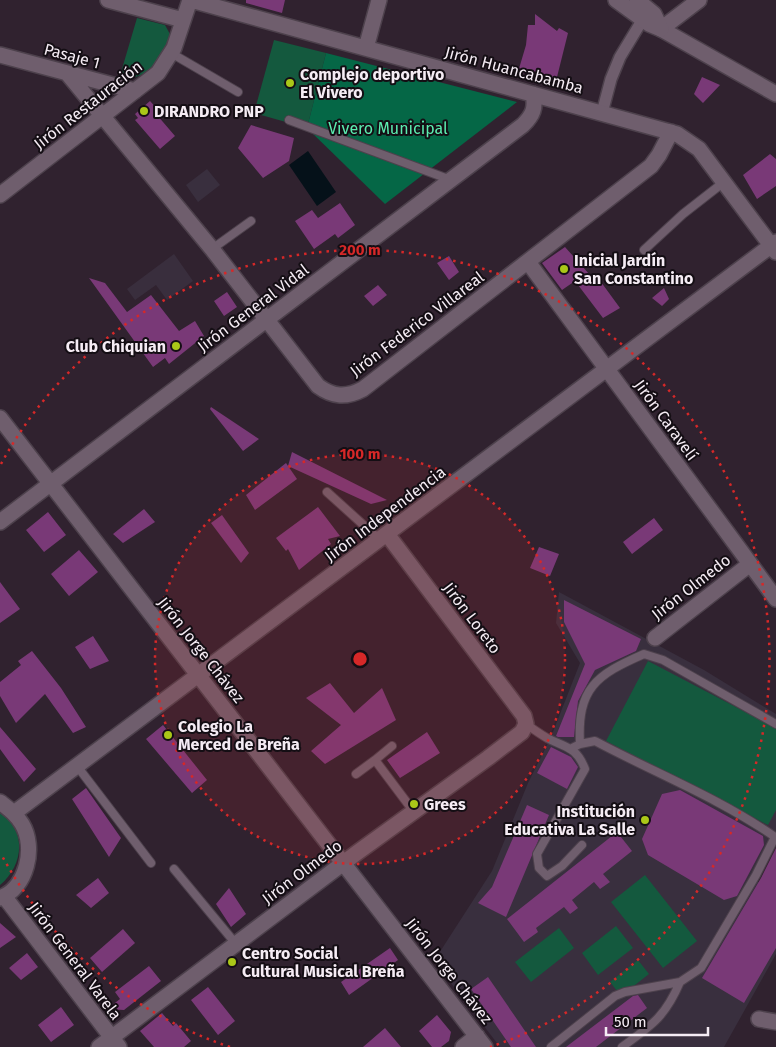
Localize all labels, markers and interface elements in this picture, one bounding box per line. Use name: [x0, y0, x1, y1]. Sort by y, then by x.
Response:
street label: Pasaje 1: [42, 39, 102, 73]
street label: Jirón Huancabamba: [443, 42, 585, 98]
street label: Jirón Restauración: [30, 57, 146, 153]
place label: Complejo deportivo El Vivero: [300, 65, 444, 102]
marker: Complejo deportivo El Vivero: [284, 77, 296, 89]
place label: DIRANDRO PNP: [154, 102, 264, 121]
marker: DIRANDRO PNP: [138, 105, 150, 117]
park label: Vivero Municipal: [328, 119, 448, 138]
text: 200 m: [339, 241, 381, 259]
place label: Inicial Jardín San Constantino: [574, 251, 693, 288]
street label: Jirón General Vidal: [194, 260, 313, 356]
marker: Inicial Jardín San Constantino: [558, 263, 570, 275]
street label: Jirón Federico Villareal: [346, 267, 488, 381]
place label: Club Chiquian: [66, 337, 166, 356]
marker: Club Chiquian: [170, 340, 182, 352]
street label: Jirón Caravelí: [630, 376, 702, 465]
text: 100 m: [340, 445, 380, 463]
street label: Jirón Independencia: [321, 462, 449, 566]
street label: Jirón Olmedo: [648, 550, 734, 624]
street label: Jirón Loreto: [439, 579, 505, 657]
street label: Jirón Jorge Chávez: [154, 593, 248, 707]
centre of rings: [351, 650, 369, 668]
place label: Colegio La Merced de Breña: [178, 717, 300, 754]
marker: Colegio La Merced de Breña: [162, 729, 174, 741]
place label: Grees: [424, 795, 466, 814]
marker: Grees: [408, 798, 420, 810]
place label: Institución Educativa La Salle: [504, 802, 635, 839]
marker: Institución Educativa La Salle: [639, 814, 651, 826]
street label: Jirón Olmedo: [258, 836, 346, 908]
street label: Jirón General Varela: [24, 898, 126, 1024]
street label: Jirón Jorge Chávez: [402, 914, 496, 1028]
place label: Centro Social Cultural Musical Breña: [242, 944, 405, 981]
marker: Centro Social Cultural Musical Breña: [226, 956, 238, 968]
scale bar: [606, 1004, 708, 1036]
text: 50 m: [614, 1013, 647, 1031]

